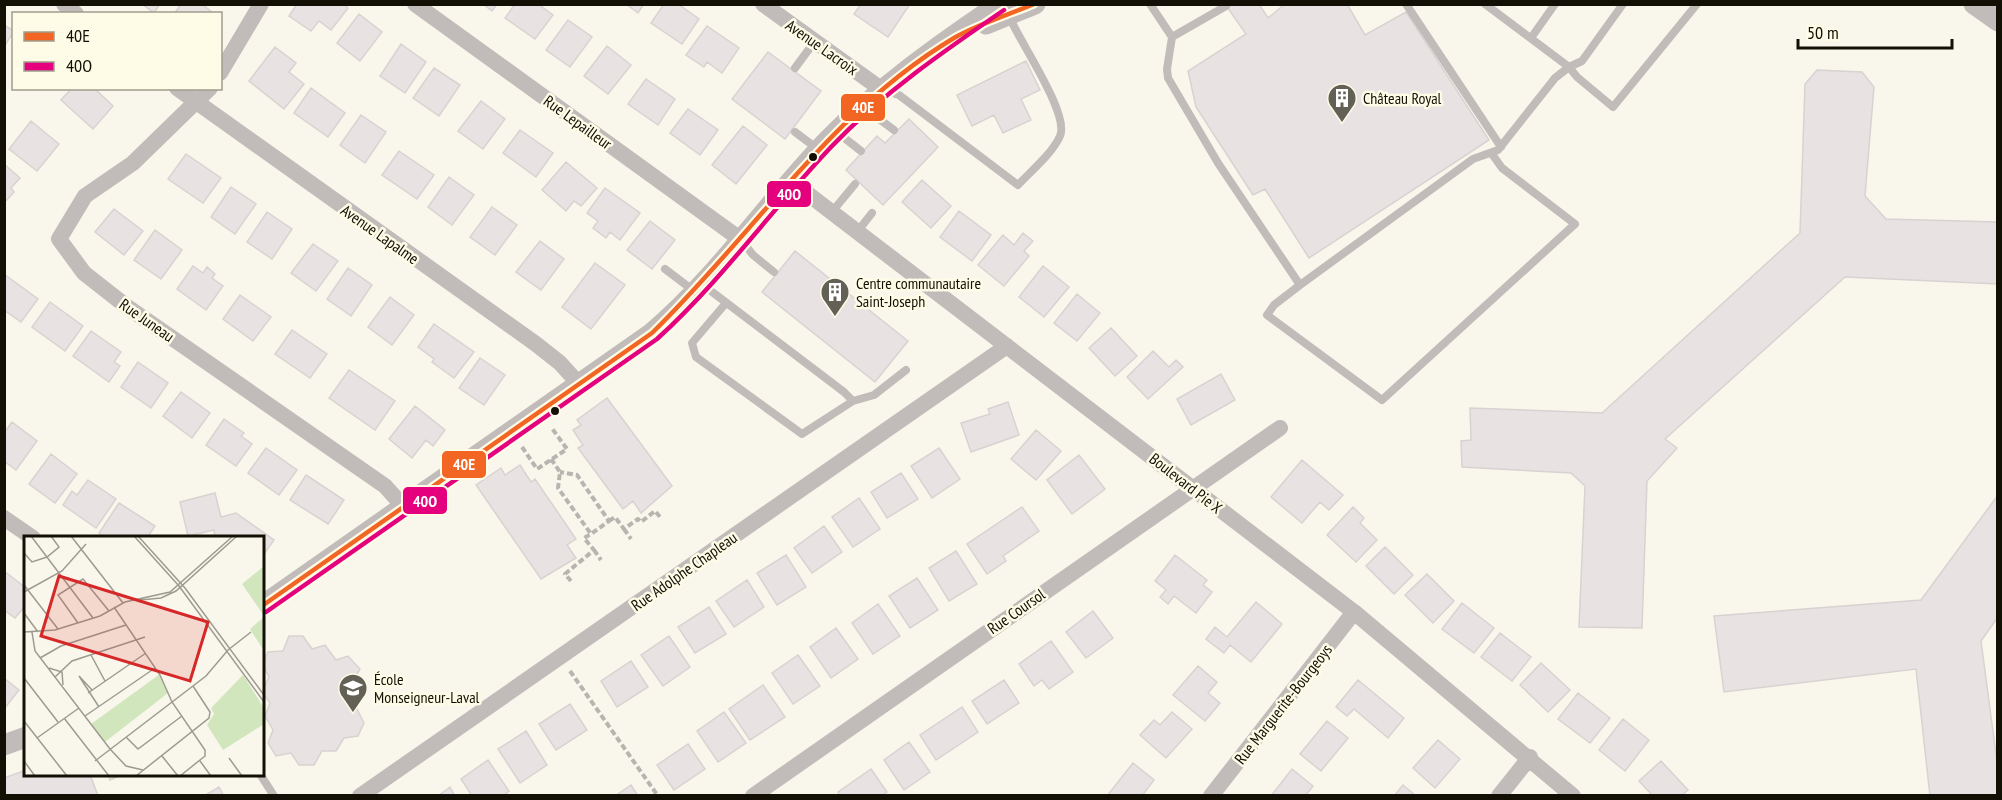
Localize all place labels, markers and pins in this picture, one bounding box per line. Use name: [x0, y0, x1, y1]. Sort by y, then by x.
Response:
building icon: Château Royal: [1326, 82, 1358, 124]
place label: Château Royal: [1363, 88, 1442, 108]
unlabelled marker: [807, 151, 819, 163]
place label: Centre communautaire Saint-Joseph: [856, 273, 981, 311]
building icon: Centre communautaire Saint-Joseph: [819, 276, 851, 318]
unlabelled marker: [549, 405, 561, 417]
place label: École Monseigneur-Laval: [374, 669, 480, 707]
school or university icon: École Monseigneur-Laval: [337, 672, 369, 714]

